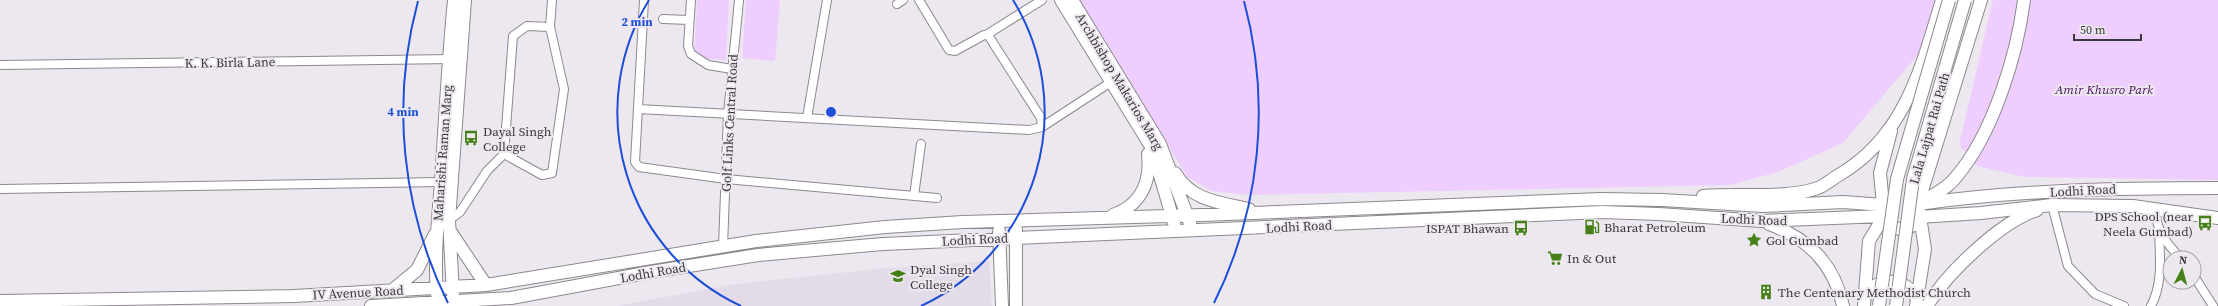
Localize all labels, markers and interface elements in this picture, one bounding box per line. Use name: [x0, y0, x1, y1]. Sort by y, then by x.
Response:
street label: Archbishop Makarios Marg: [1072, 9, 1168, 153]
text: 2 min: [621, 14, 653, 30]
scale bar: [2074, 16, 2141, 42]
text: 50 m: [2080, 22, 2106, 38]
street label: K. K. Birla Lane: [184, 53, 276, 72]
street label: Golf Links Central Road: [717, 53, 742, 192]
street label: Lala Lajpat Rai Path: [1905, 70, 1954, 186]
park label: Amir Khusro Park: [2054, 81, 2154, 98]
street label: Maharishi Raman Marg: [429, 84, 456, 222]
text: 4 min: [387, 104, 419, 120]
centre of rings: [824, 105, 838, 119]
place label: Dayal Singh College: [483, 123, 552, 155]
bus stop icon: Dayal Singh College: [462, 129, 480, 147]
street label: Lodhi Road: [2049, 180, 2117, 201]
place label: DPS School (near Neela Gumbad): [2094, 208, 2193, 240]
street label: Lodhi Road: [1720, 210, 1788, 229]
bus stop icon: DPS School (near Neela Gumbad): [2196, 214, 2214, 232]
street label: Lodhi Road: [1265, 216, 1333, 237]
fuel station icon: Bharat Petroleum: [1583, 218, 1601, 236]
bus stop icon: ISPAT Bhawan: [1512, 219, 1530, 237]
place label: Bharat Petroleum: [1604, 219, 1706, 236]
place label: ISPAT Bhawan: [1426, 220, 1509, 237]
street label: Lodhi Road: [941, 229, 1009, 250]
place icon: Gol Gumbad: [1745, 231, 1763, 249]
place label: Gol Gumbad: [1766, 232, 1839, 249]
supermarket icon: In & Out: [1546, 249, 1564, 267]
place label: In & Out: [1567, 250, 1617, 267]
north arrow: [2162, 250, 2202, 290]
text: N: [2178, 253, 2188, 268]
street label: Lodhi Road: [619, 258, 688, 287]
place label: Dyal Singh College: [910, 261, 972, 293]
school or university icon: Dyal Singh College: [889, 267, 907, 285]
street label: IV Avenue Road: [312, 282, 405, 303]
building icon: The Centenary Methodist Church: [1757, 283, 1775, 301]
place label: The Centenary Methodist Church: [1778, 284, 1971, 301]

